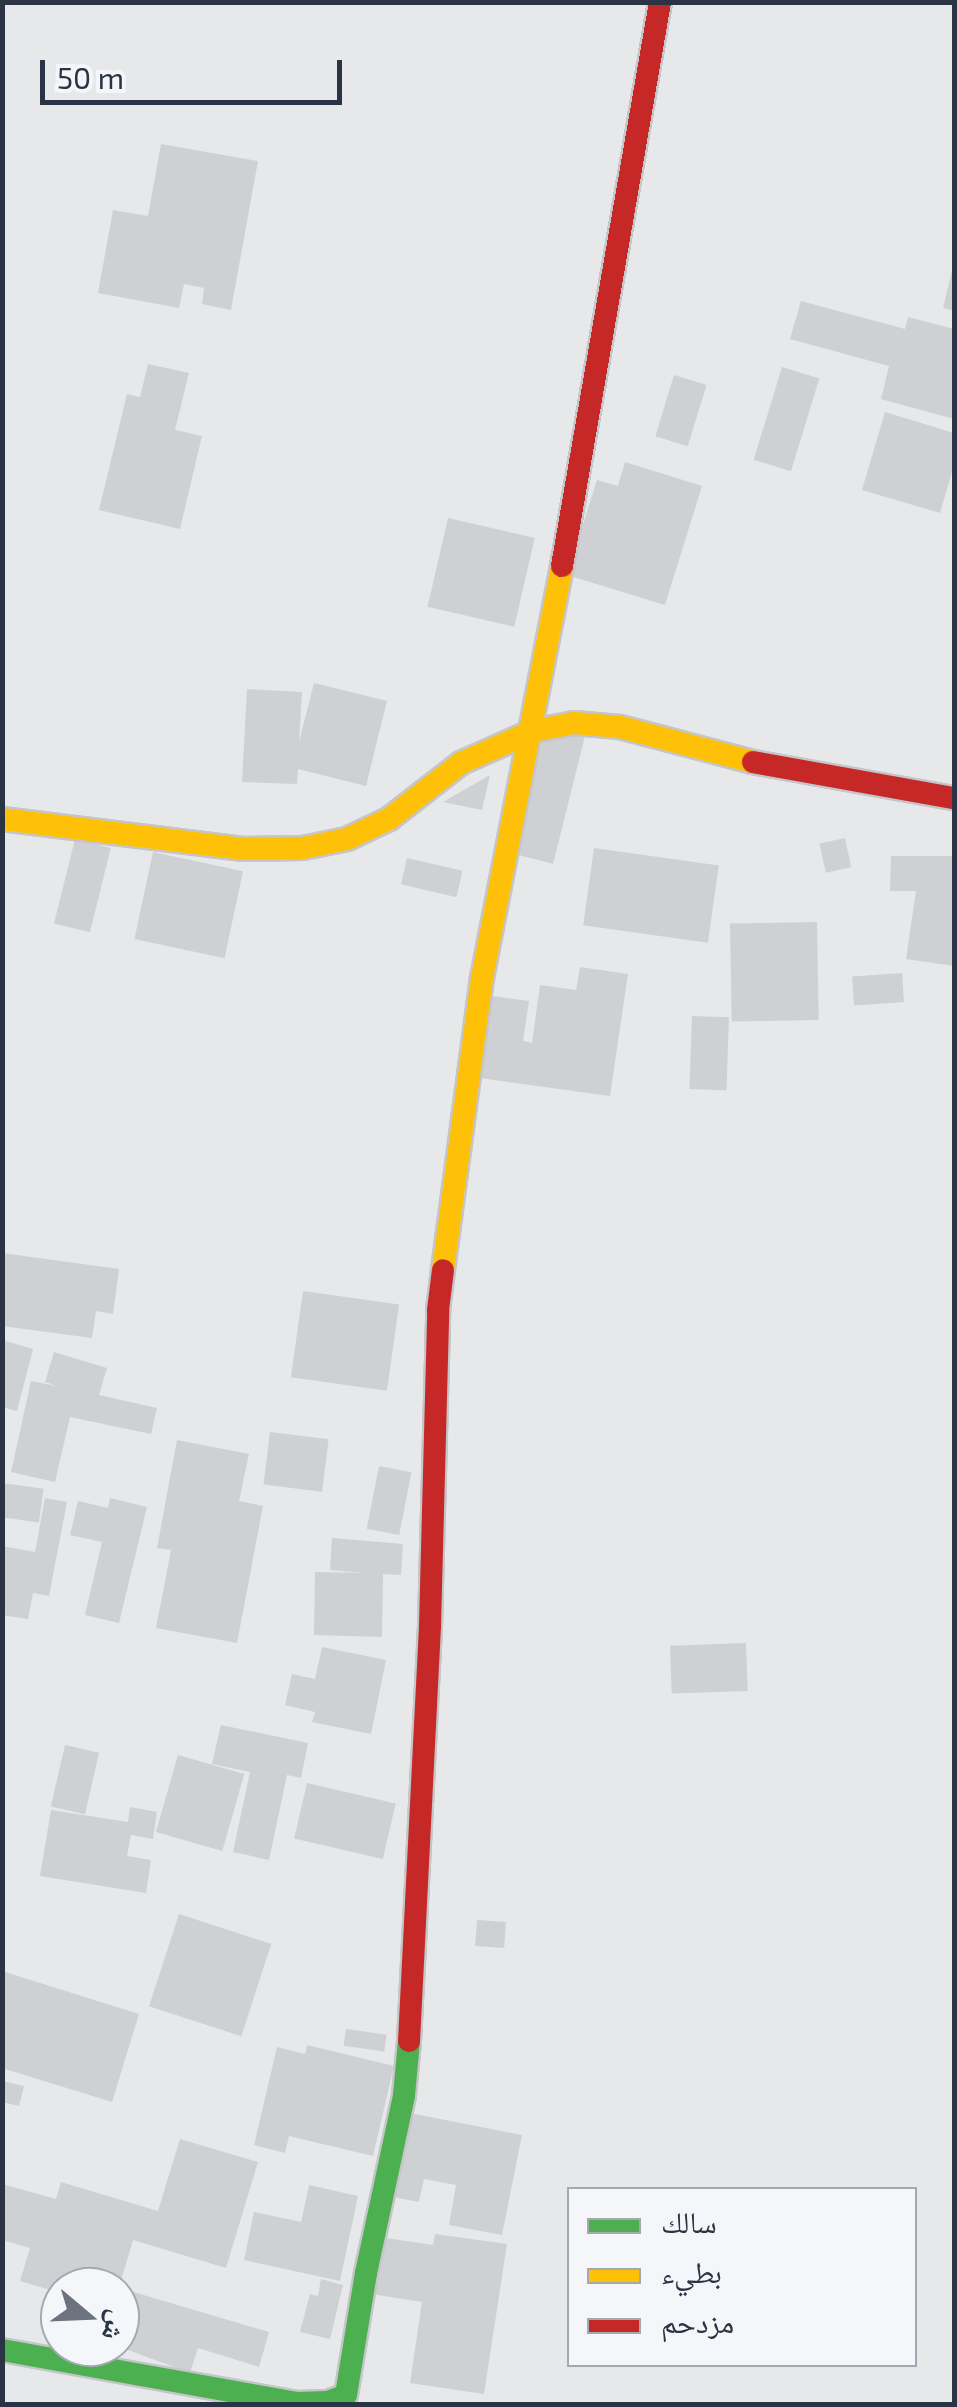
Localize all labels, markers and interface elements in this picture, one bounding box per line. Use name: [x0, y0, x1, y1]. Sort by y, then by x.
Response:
scale bar: [45, 40, 348, 102]
text: 50 m: [57, 59, 124, 95]
legend: [567, 2187, 917, 2367]
text: سالك: [661, 2203, 717, 2239]
text: بطيء: [661, 2253, 722, 2289]
north arrow: [40, 2267, 140, 2367]
text: مزدحم: [661, 2303, 734, 2339]
text: ش: [96, 2307, 137, 2346]

